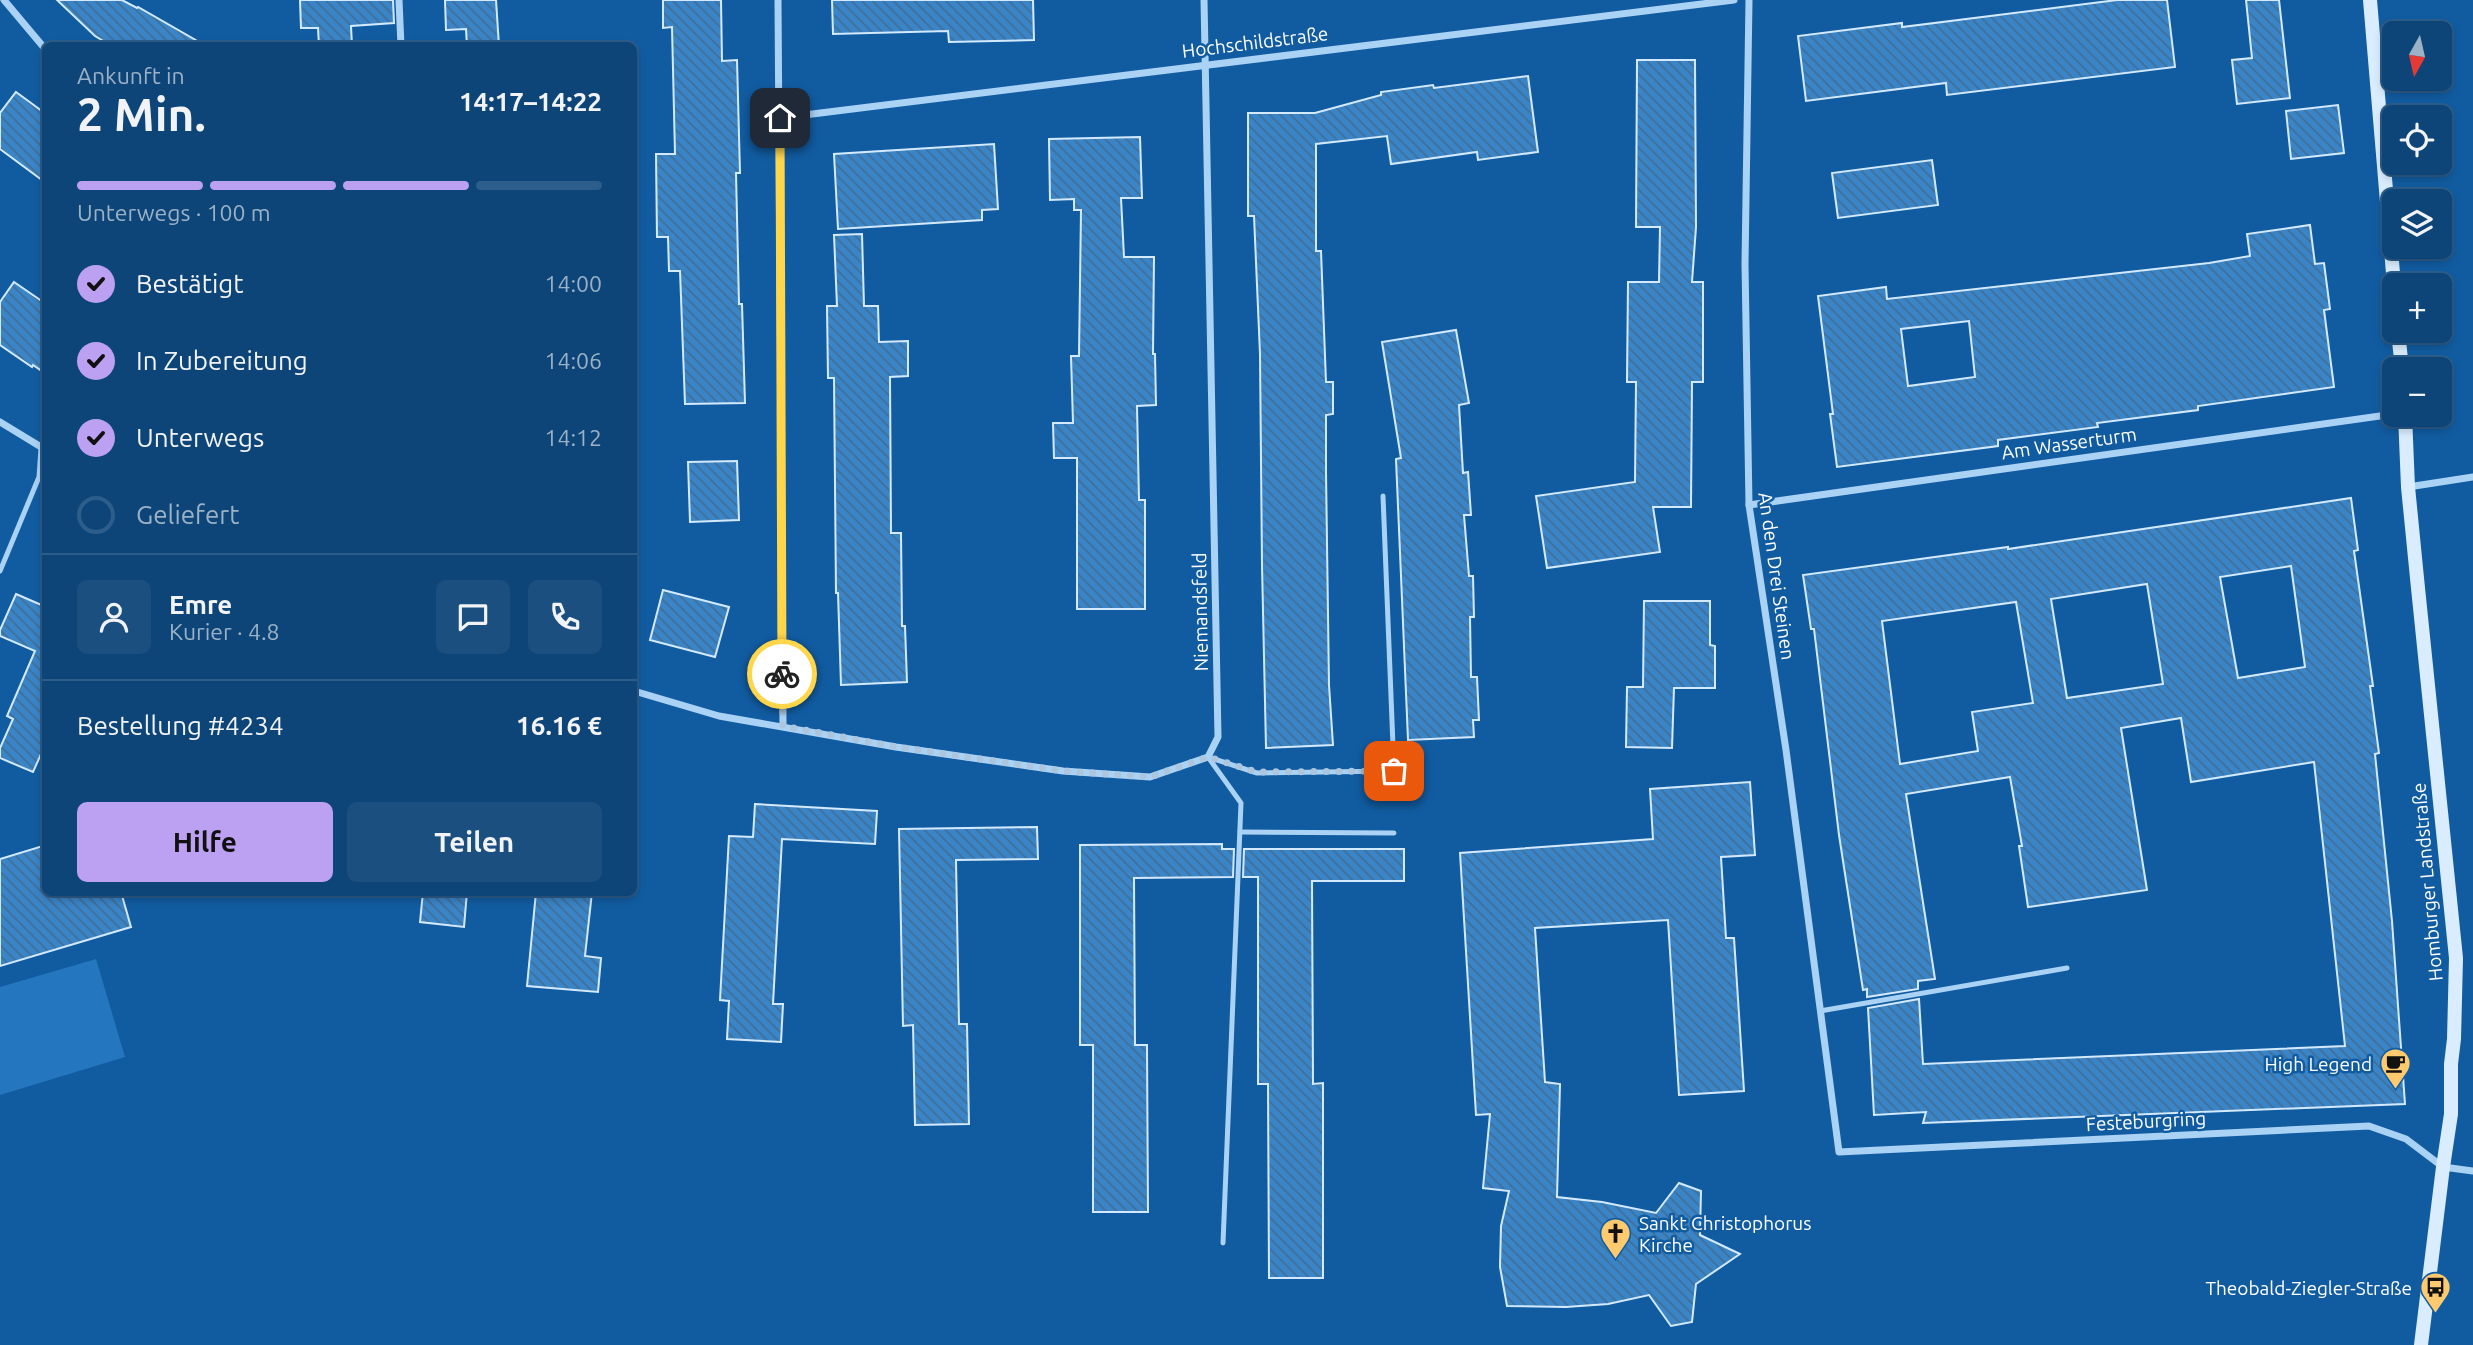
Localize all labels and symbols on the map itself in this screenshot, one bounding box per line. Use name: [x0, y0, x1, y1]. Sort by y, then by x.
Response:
north arrow: [2382, 21, 2452, 91]
street label: Hochschildstraße: [1181, 22, 1329, 62]
pin: [750, 88, 810, 148]
street label: Am Wasserturm: [2000, 423, 2138, 463]
street label: An den Drei Steinen: [1754, 491, 1800, 661]
street label: Niemandsfeld: [1188, 552, 1212, 672]
courier: [747, 639, 817, 709]
pin: [1364, 741, 1424, 801]
street label: Homburger Landstraße: [2407, 782, 2447, 982]
cafe icon: High Legend: [2378, 1047, 2412, 1091]
place label: High Legend: [2264, 1053, 2372, 1075]
street label: Festeburgring: [2085, 1107, 2207, 1135]
place label: Sankt Christophorus Kirche: [1639, 1212, 1811, 1256]
church icon: Sankt Christophorus Kirche: [1599, 1217, 1633, 1261]
bus stop icon: Theobald-Ziegler-Straße: [2418, 1271, 2452, 1315]
place label: Theobald-Ziegler-Straße: [2205, 1277, 2412, 1299]

